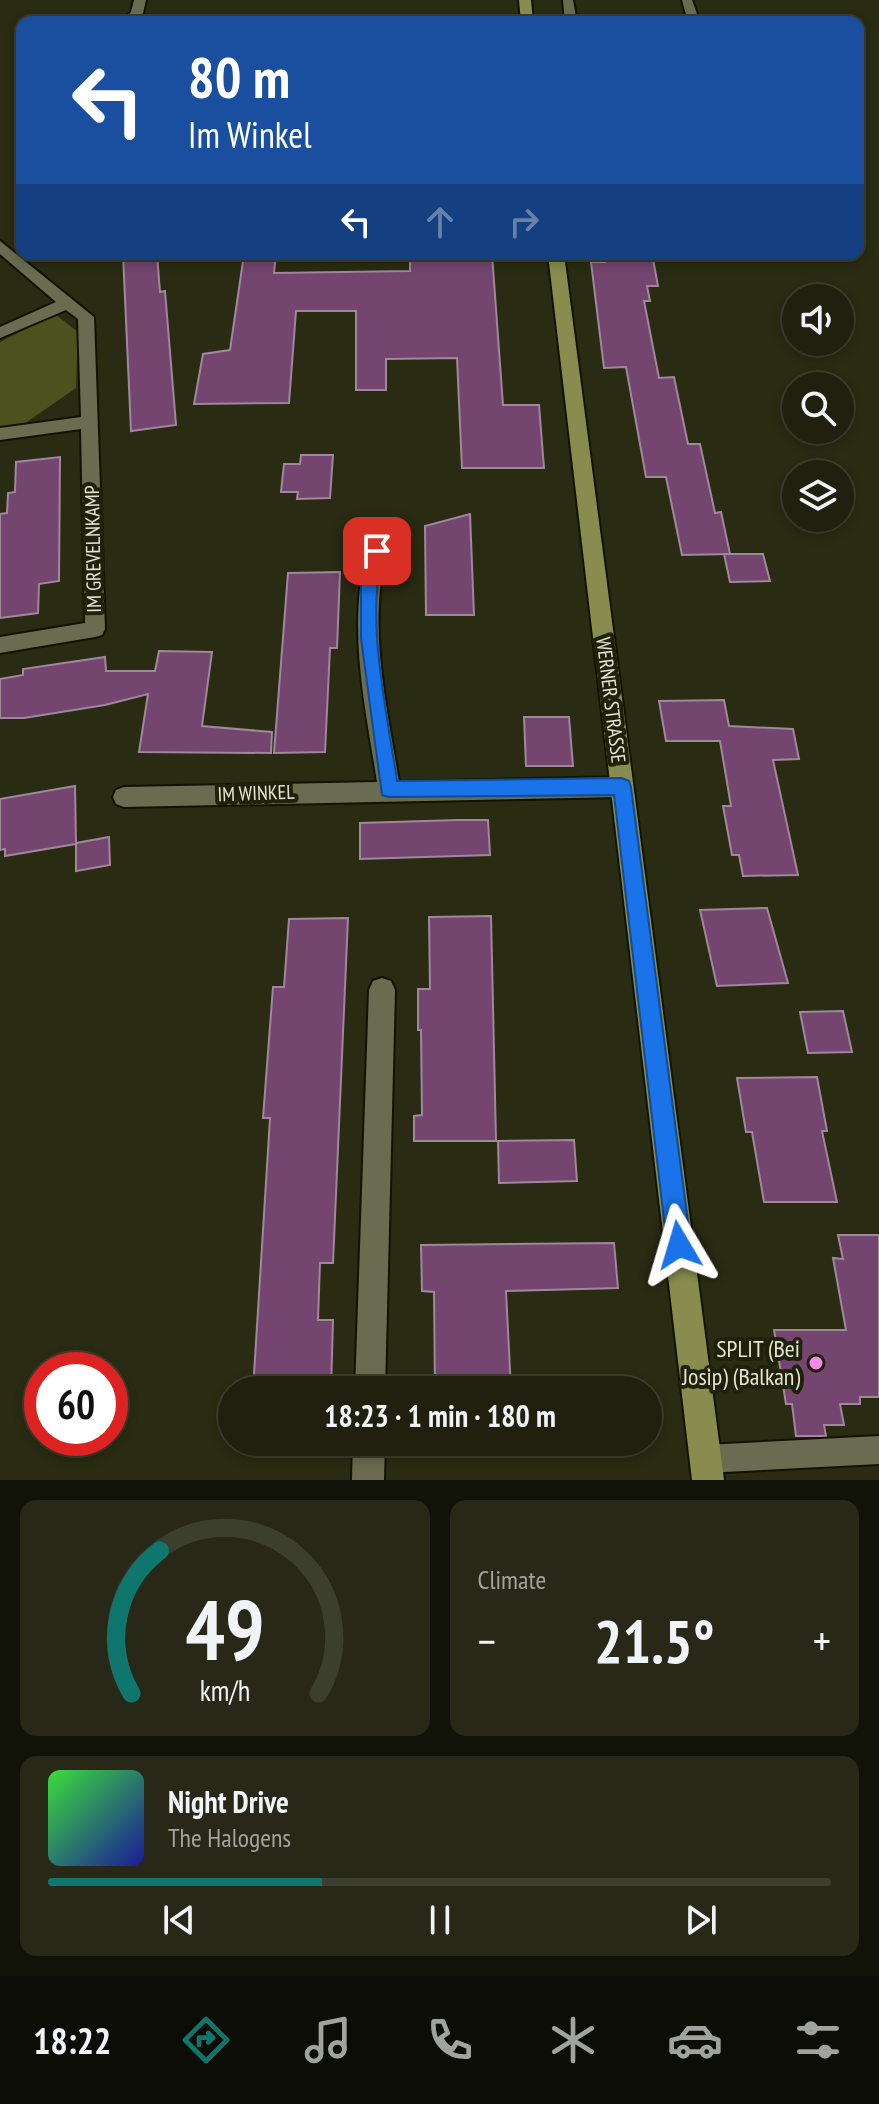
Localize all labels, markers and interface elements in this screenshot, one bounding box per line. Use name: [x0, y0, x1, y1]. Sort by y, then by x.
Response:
text: 80 m: [188, 41, 290, 113]
icon: left: [56, 48, 160, 152]
text: Im Winkel: [188, 111, 312, 158]
icon: left: [334, 200, 378, 244]
icon: ahead: [418, 200, 462, 244]
icon: right: [502, 200, 546, 244]
map controls: [782, 284, 854, 532]
button: sound: [782, 284, 854, 356]
button: search: [782, 372, 854, 444]
button: layers: [782, 460, 854, 532]
street label: IM GREVELNKAMP: [79, 485, 107, 613]
pin: [343, 517, 411, 585]
icon: arrive: [355, 529, 399, 573]
street label: WERNER STRASSE: [590, 636, 632, 764]
street label: IM WINKEL: [217, 779, 296, 807]
position arrow: [637, 1203, 721, 1287]
place label: SPLIT (Bei Josip) (Balkan): [681, 1333, 800, 1392]
speed limit sign: 60: [24, 1352, 128, 1456]
marker: SPLIT (Bei Josip) (Balkan): [807, 1354, 825, 1372]
text: 18:23 · 1 min · 180 m: [324, 1396, 556, 1435]
text: Climate: [478, 1563, 546, 1596]
text: 49: [185, 1575, 265, 1683]
text: 21.5°: [594, 1602, 715, 1680]
text: −: [478, 1612, 496, 1669]
text: +: [813, 1612, 831, 1669]
text: km/h: [199, 1672, 250, 1709]
text: Night Drive: [168, 1782, 289, 1821]
text: The Halogens: [168, 1821, 291, 1854]
icon: previous: [157, 1898, 201, 1942]
icon: pause: [418, 1898, 462, 1942]
icon: next: [679, 1898, 723, 1942]
icon: directions: [178, 2012, 234, 2068]
icon: music: [300, 2012, 356, 2068]
icon: phone: [422, 2012, 478, 2068]
icon: climate: [545, 2012, 601, 2068]
icon: car: [667, 2012, 723, 2068]
icon: filters: [790, 2012, 846, 2068]
text: 18:22: [33, 2017, 111, 2064]

